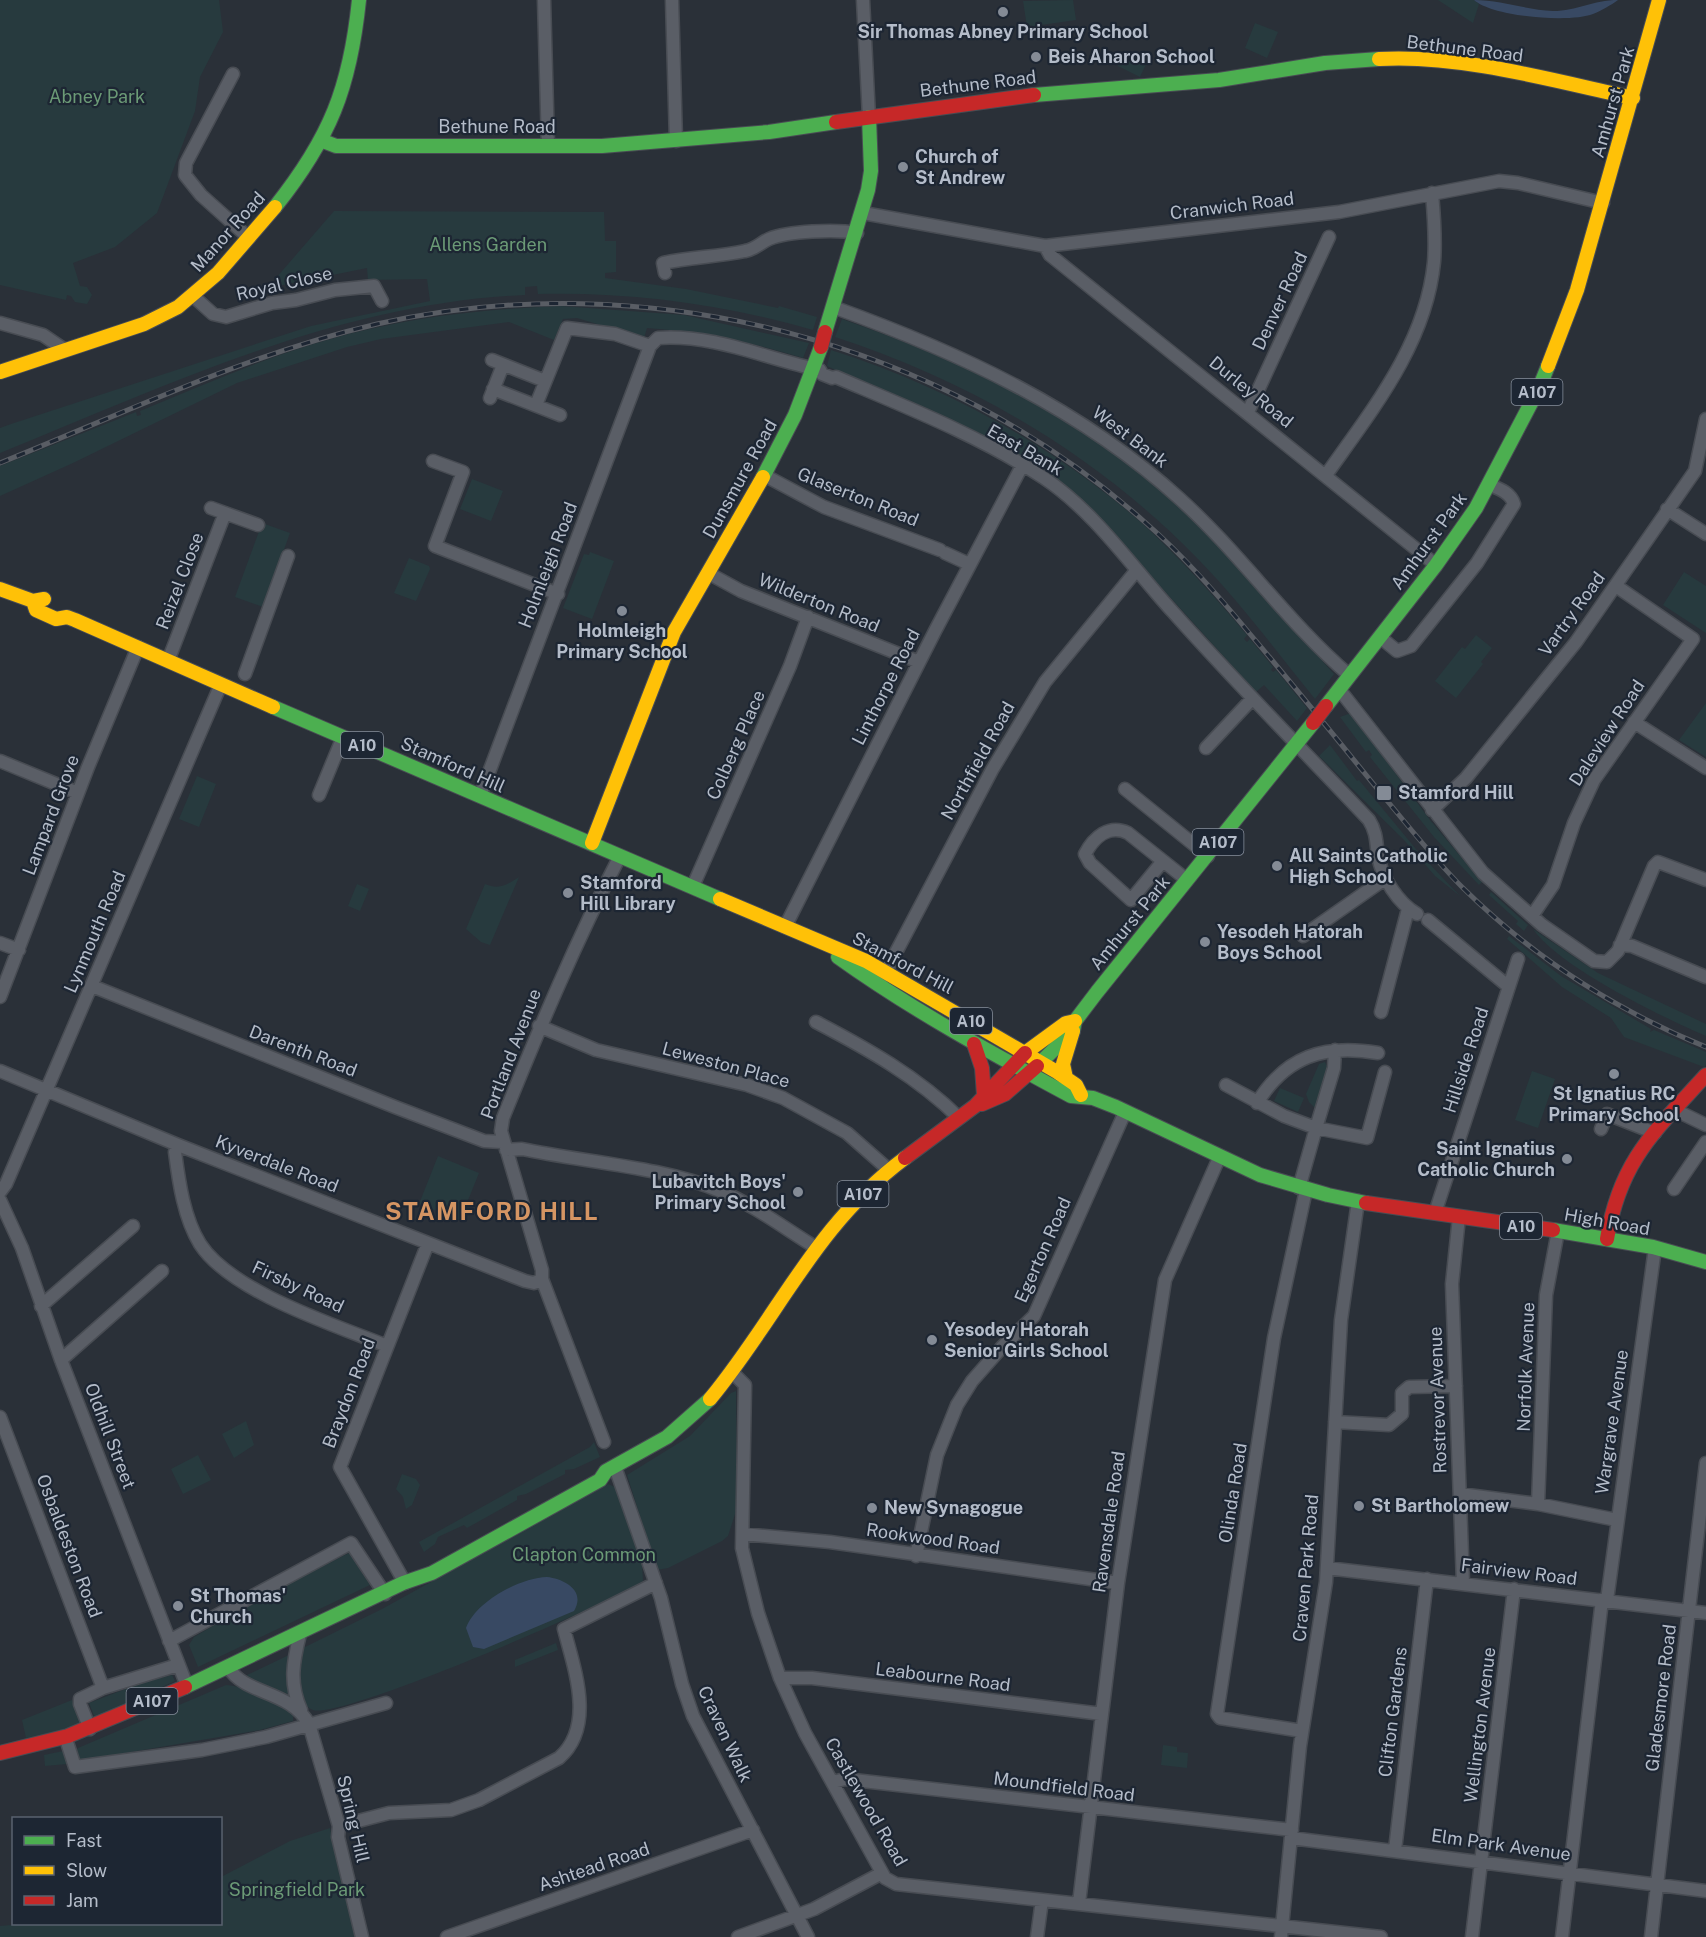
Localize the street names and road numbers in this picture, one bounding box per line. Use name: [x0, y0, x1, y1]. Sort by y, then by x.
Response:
street label: Bethune Road: [1406, 31, 1525, 66]
street label: Amhurst Park: [1587, 44, 1638, 160]
street label: Bethune Road: [918, 66, 1037, 101]
street label: Bethune Road: [438, 116, 556, 137]
street label: Manor Road: [186, 187, 269, 276]
street label: Cranwich Road: [1169, 187, 1295, 224]
street label: Denver Road: [1248, 248, 1311, 353]
street label: Royal Close: [234, 262, 334, 305]
street label: Durley Road: [1205, 351, 1297, 432]
road number: A107: [1512, 379, 1562, 405]
street label: West Bank: [1088, 401, 1172, 472]
street label: Dunsmure Road: [698, 416, 781, 542]
street label: East Bank: [984, 420, 1067, 480]
street label: Glaserton Road: [795, 463, 922, 530]
street label: Amhurst Park: [1386, 488, 1471, 593]
street label: Holmleigh Road: [514, 499, 581, 631]
street label: Reizel Close: [151, 529, 208, 632]
street label: Vartry Road: [1534, 568, 1609, 660]
street label: Wilderton Road: [756, 569, 883, 636]
street label: Linthorpe Road: [847, 625, 924, 748]
street label: Daleview Road: [1565, 676, 1649, 790]
street label: Colberg Place: [702, 687, 769, 803]
street label: Northfield Road: [936, 698, 1019, 824]
road number: A10: [341, 732, 383, 758]
street label: Stamford Hill: [398, 732, 509, 797]
street label: Lampard Grove: [18, 752, 83, 878]
road number: A107: [1192, 829, 1244, 855]
street label: Lynmouth Road: [59, 868, 130, 996]
street label: Amhurst Park: [1085, 871, 1174, 974]
street label: Stamford Hill: [849, 927, 958, 998]
street label: Portland Avenue: [476, 986, 545, 1122]
street label: Hillside Road: [1439, 1004, 1493, 1115]
road number: A10: [950, 1008, 992, 1034]
street label: Darenth Road: [246, 1020, 360, 1081]
street label: Leweston Place: [660, 1037, 792, 1092]
street label: Kyverdale Road: [213, 1130, 342, 1197]
road number: A107: [838, 1181, 888, 1207]
street label: Egerton Road: [1010, 1194, 1075, 1306]
street label: High Road: [1563, 1204, 1652, 1239]
road number: A10: [1500, 1213, 1542, 1239]
street label: Firsby Road: [249, 1256, 347, 1317]
street label: Norfolk Avenue: [1513, 1302, 1538, 1432]
street label: Rostrevor Avenue: [1424, 1326, 1451, 1474]
street label: Braydon Road: [318, 1335, 379, 1451]
street label: Wargrave Avenue: [1591, 1348, 1632, 1496]
street label: Oldhill Street: [81, 1380, 140, 1492]
street label: Olinda Road: [1214, 1441, 1251, 1544]
street label: Ravensdale Road: [1088, 1450, 1129, 1594]
street label: Osbaldeston Road: [32, 1471, 106, 1620]
street label: Craven Park Road: [1289, 1493, 1322, 1643]
street label: Rookwood Road: [865, 1519, 1001, 1558]
street label: Fairview Road: [1460, 1554, 1578, 1589]
street label: Gladesmore Road: [1641, 1623, 1680, 1773]
street label: Clifton Gardens: [1374, 1646, 1411, 1778]
street label: Wellington Avenue: [1460, 1646, 1499, 1804]
street label: Leabourne Road: [874, 1658, 1012, 1695]
street label: Craven Walk: [694, 1682, 757, 1785]
road number: A107: [126, 1688, 178, 1714]
street label: Castlewood Road: [821, 1734, 912, 1870]
street label: Moundfield Road: [992, 1767, 1136, 1806]
street label: Spring Hill: [333, 1773, 374, 1865]
street label: Elm Park Avenue: [1430, 1824, 1572, 1865]
street label: Ashtead Road: [536, 1838, 652, 1895]

